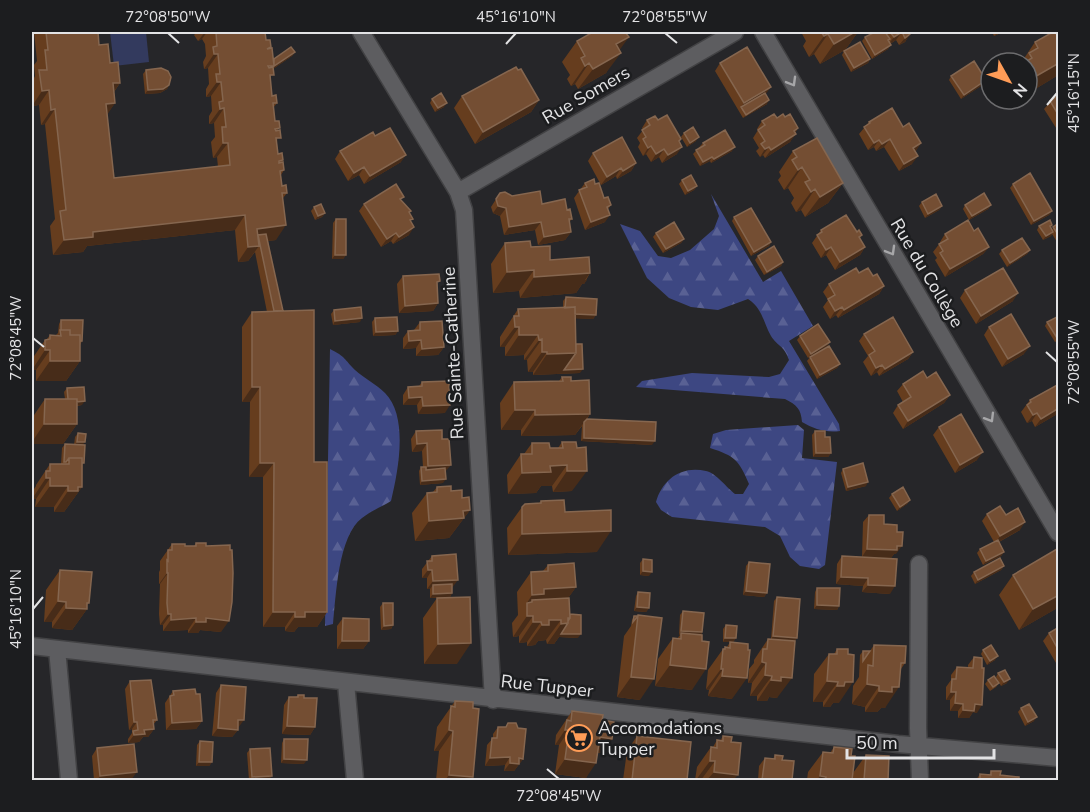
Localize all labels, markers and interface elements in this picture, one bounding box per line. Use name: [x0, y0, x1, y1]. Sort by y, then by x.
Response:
text: 72°08'50"W: [125, 7, 211, 27]
text: 45°16'10"N: [476, 7, 556, 27]
text: 72°08'55"W: [622, 7, 708, 27]
north arrow: [979, 51, 1039, 111]
text: 45°16'15"N: [1064, 53, 1084, 133]
street label: Rue Somers: [538, 60, 634, 130]
one-way arrow: [785, 76, 797, 86]
text: N: [1007, 78, 1032, 102]
street label: Rue du Collège: [885, 214, 969, 332]
one-way arrow: [883, 245, 895, 255]
street label: Rue Sainte-Catherine: [436, 266, 470, 440]
text: 72°08'45"W: [6, 295, 26, 381]
text: 72°08'55"W: [1064, 319, 1084, 405]
one-way arrow: [983, 412, 995, 422]
text: 45°16'10"N: [6, 569, 26, 649]
street label: Rue Tupper: [500, 669, 595, 703]
place label: Accomodations Tupper: [598, 716, 722, 761]
scale bar: [847, 722, 994, 760]
supermarket icon: Accomodations Tupper: [564, 723, 594, 753]
text: 50 m: [856, 731, 898, 755]
text: 72°08'45"W: [516, 786, 602, 806]

